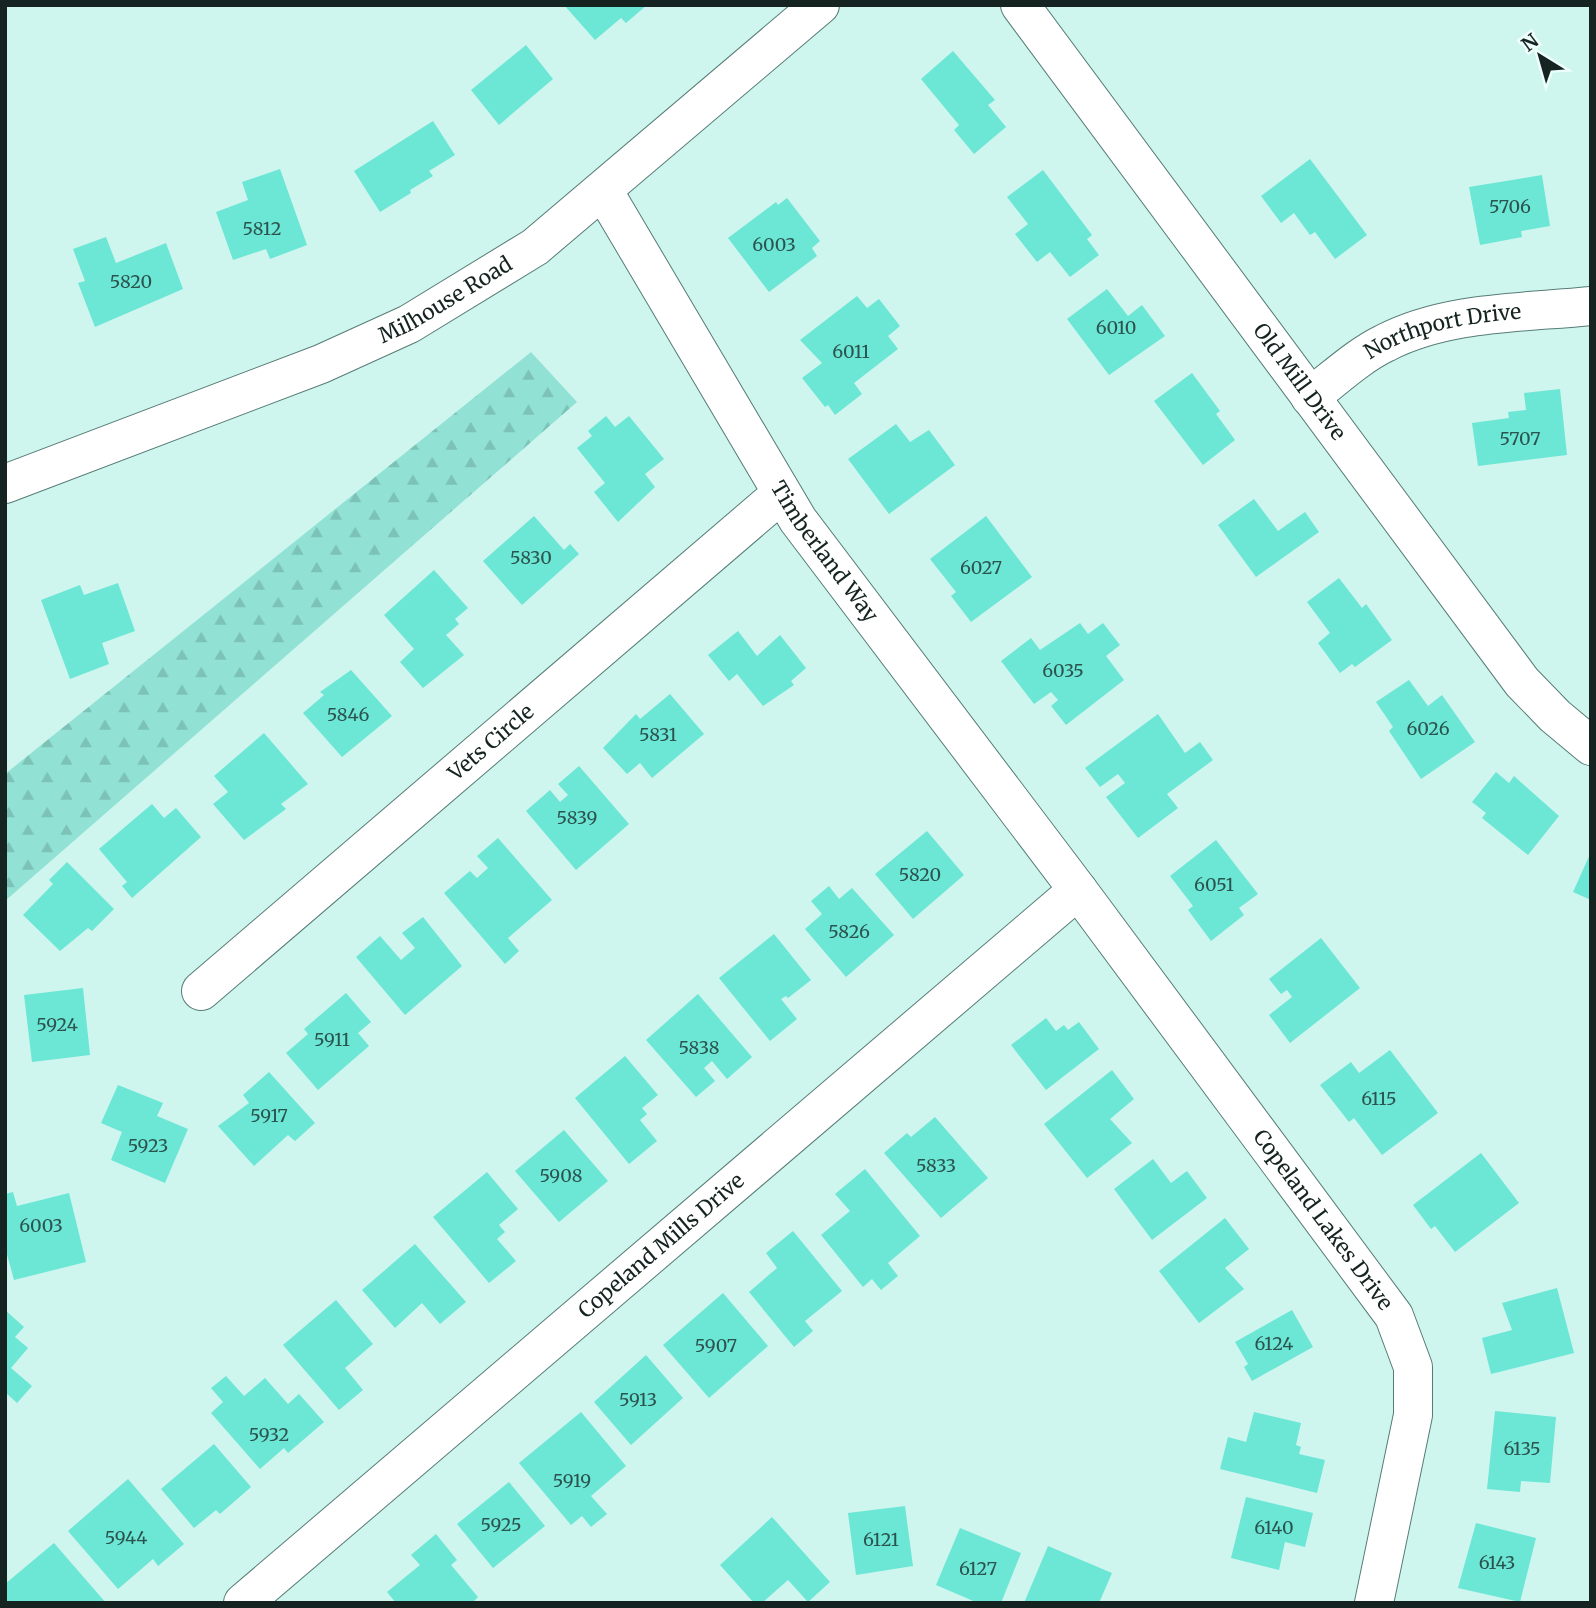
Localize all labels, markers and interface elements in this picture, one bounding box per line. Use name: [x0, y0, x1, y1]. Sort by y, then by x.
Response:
north arrow: [1505, 21, 1575, 91]
text: N: [1517, 28, 1543, 57]
house number: 5706: [1489, 195, 1531, 218]
house number: 5812: [243, 217, 281, 240]
house number: 6003: [752, 233, 796, 256]
street label: Milhouse Road: [374, 250, 517, 349]
house number: 5820: [110, 270, 152, 293]
street label: Northport Drive: [1359, 298, 1522, 365]
house number: 6010: [1096, 316, 1136, 339]
street label: Old Mill Drive: [1247, 317, 1352, 445]
house number: 6011: [832, 340, 870, 363]
house number: 5707: [1500, 427, 1540, 450]
street label: Timberland Way: [765, 476, 885, 628]
house number: 5830: [510, 546, 552, 569]
house number: 6027: [960, 556, 1002, 579]
house number: 6035: [1042, 659, 1084, 682]
street label: Vets Circle: [442, 698, 539, 787]
house number: 5846: [327, 703, 369, 726]
house number: 6026: [1406, 717, 1450, 740]
house number: 5831: [639, 723, 677, 746]
house number: 5839: [557, 806, 597, 829]
house number: 5820: [899, 863, 941, 886]
house number: 6051: [1194, 873, 1234, 896]
house number: 5826: [828, 920, 870, 943]
house number: 5924: [36, 1013, 78, 1036]
house number: 5911: [314, 1028, 350, 1051]
house number: 5838: [678, 1036, 720, 1059]
house number: 6115: [1361, 1087, 1397, 1110]
house number: 5917: [250, 1104, 288, 1127]
street label: Copeland Lakes Drive: [1247, 1124, 1399, 1315]
house number: 5923: [128, 1134, 168, 1157]
house number: 5833: [916, 1154, 956, 1177]
house number: 5908: [539, 1164, 583, 1187]
street label: Copeland Mills Drive: [572, 1167, 750, 1324]
house number: 6003: [19, 1214, 63, 1237]
house number: 6124: [1255, 1332, 1293, 1355]
house number: 5907: [695, 1334, 737, 1357]
house number: 5913: [619, 1388, 657, 1411]
house number: 5932: [249, 1423, 289, 1446]
house number: 6135: [1503, 1437, 1541, 1460]
house number: 5919: [553, 1469, 591, 1492]
house number: 5925: [481, 1513, 521, 1536]
house number: 6140: [1254, 1516, 1294, 1539]
house number: 5944: [105, 1526, 147, 1549]
house number: 6121: [863, 1528, 899, 1551]
house number: 6143: [1479, 1551, 1515, 1574]
house number: 6127: [959, 1557, 997, 1580]

